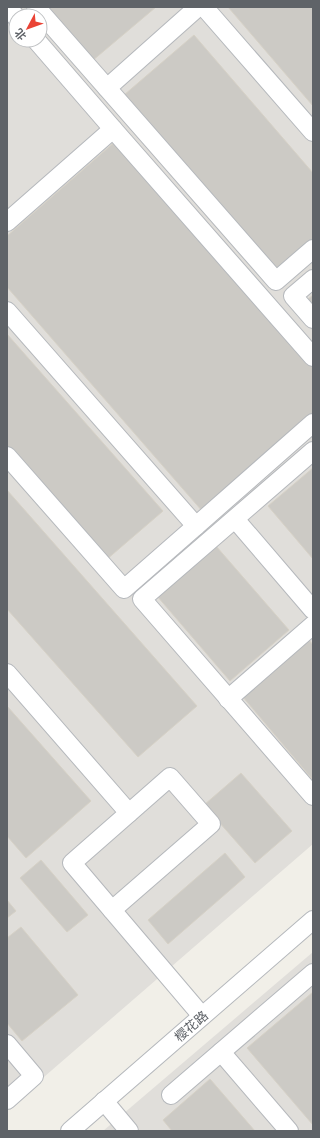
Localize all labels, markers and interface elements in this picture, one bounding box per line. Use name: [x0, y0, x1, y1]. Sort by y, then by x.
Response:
north arrow: [8, 8, 48, 48]
text: 北: [12, 26, 29, 43]
street label: 樱花路: [171, 1007, 211, 1045]

